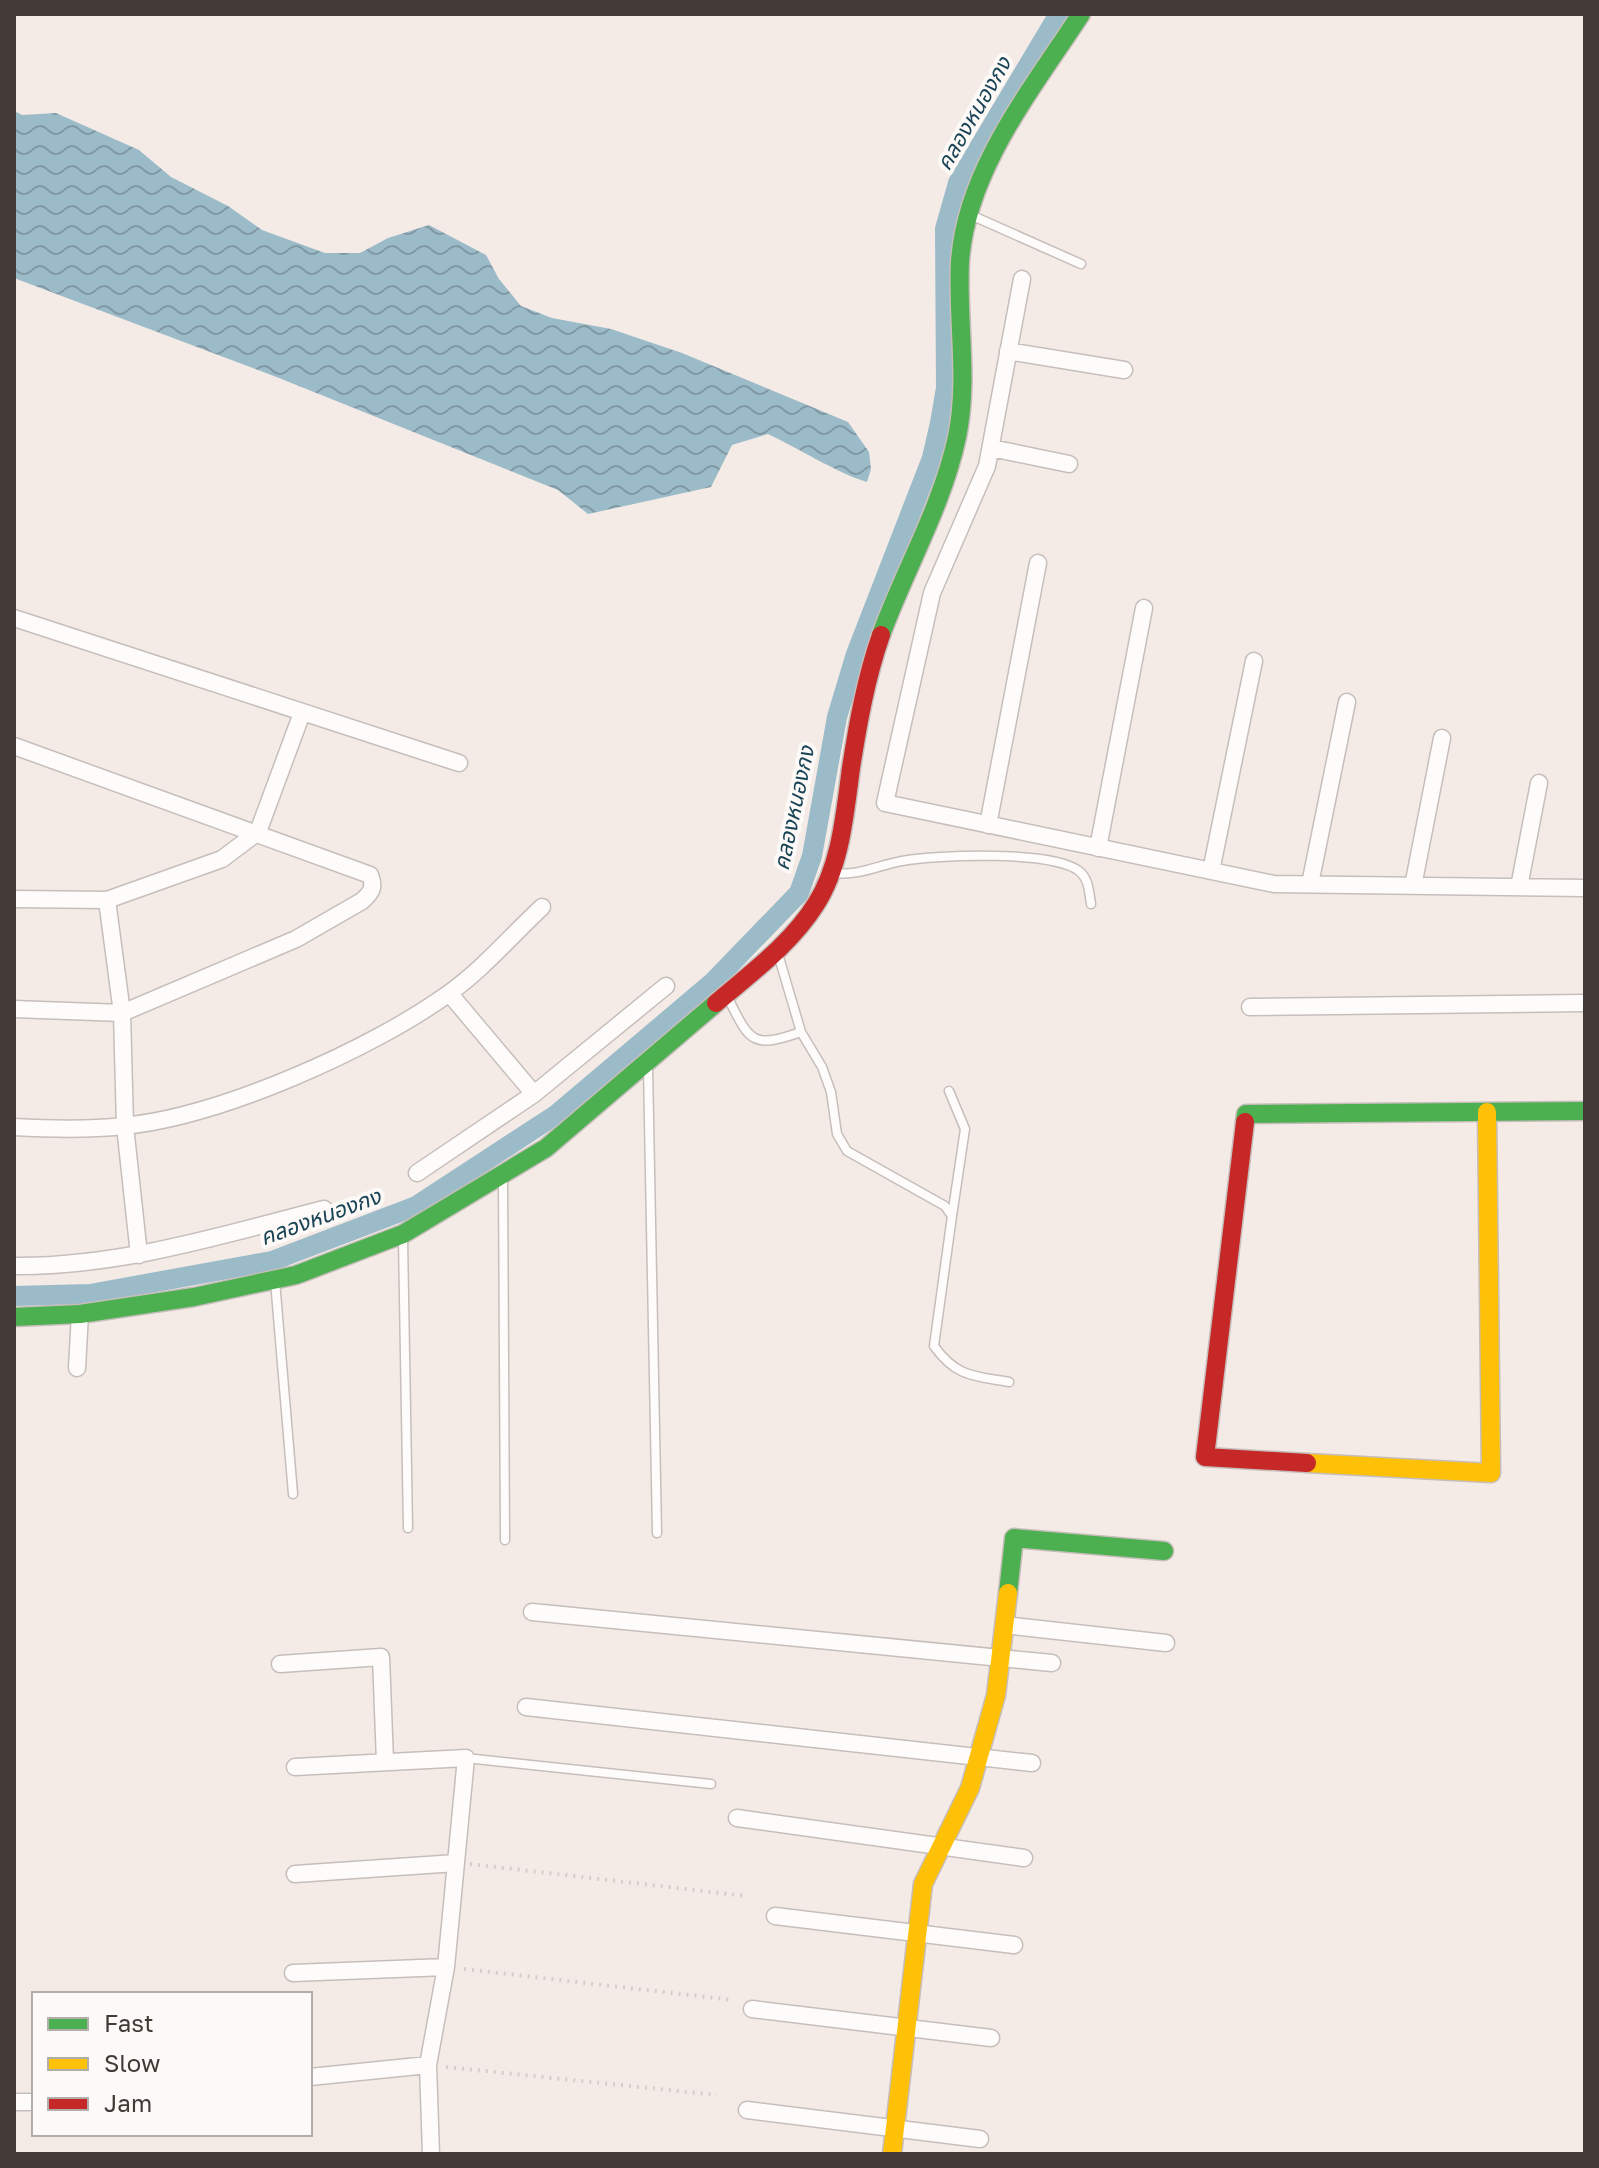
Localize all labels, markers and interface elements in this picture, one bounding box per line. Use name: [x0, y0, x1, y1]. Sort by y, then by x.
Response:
water label: คลองหนองกง: [930, 51, 1017, 174]
water label: คลองหนองกง: [767, 742, 820, 873]
water label: คลองหนองกง: [256, 1181, 385, 1250]
legend: [32, 1992, 312, 2136]
text: Fast: [104, 2008, 154, 2037]
text: Slow: [104, 2048, 160, 2077]
text: Jam: [104, 2088, 152, 2117]

